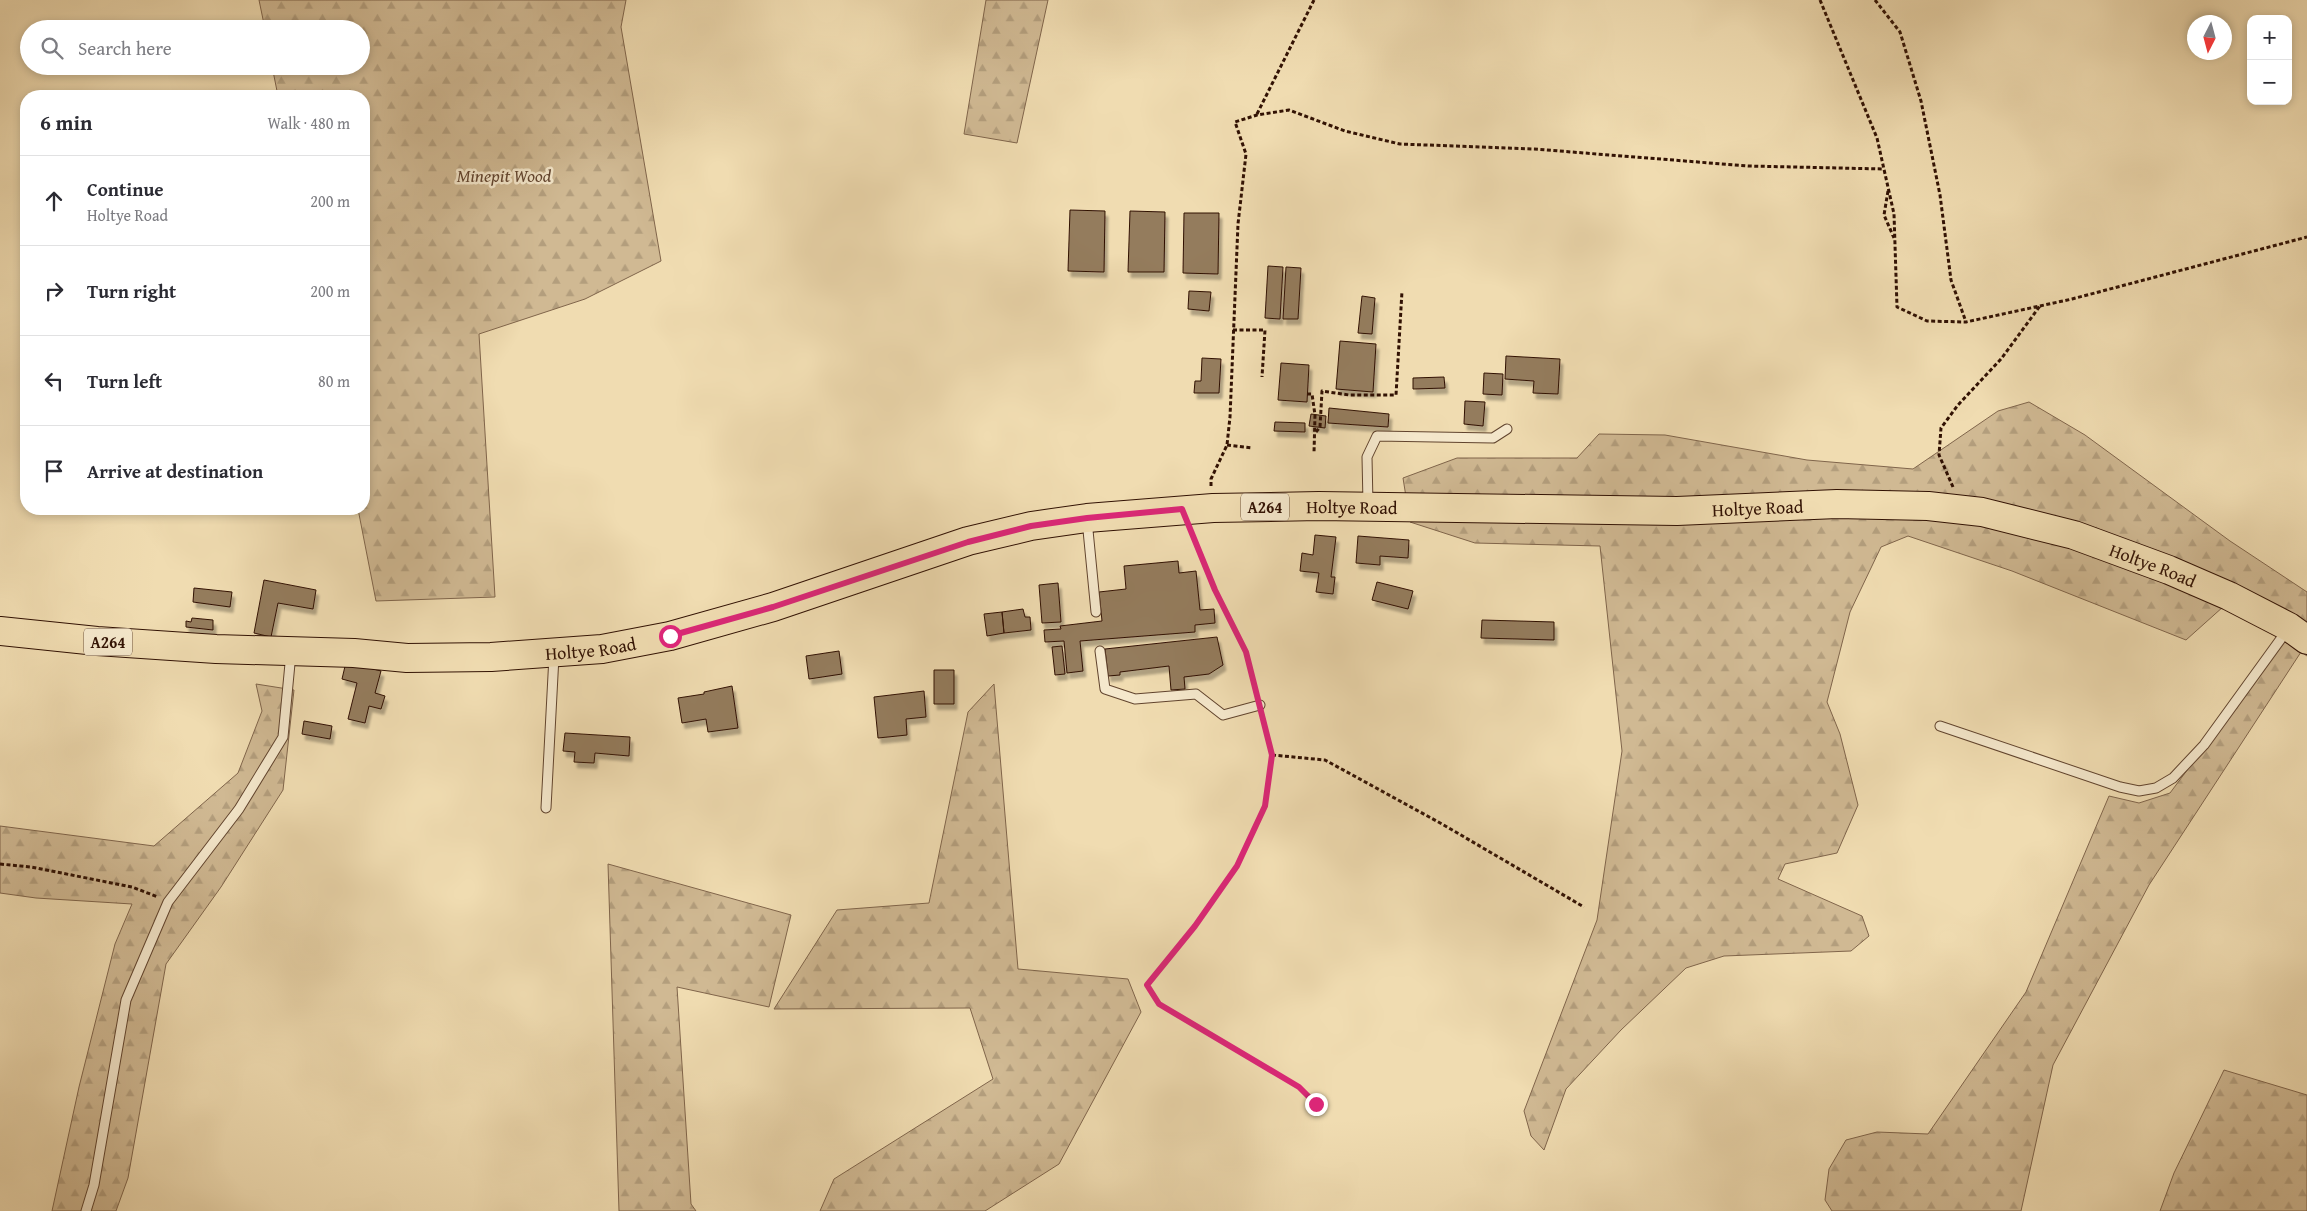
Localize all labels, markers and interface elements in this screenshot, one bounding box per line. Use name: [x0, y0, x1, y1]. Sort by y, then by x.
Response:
north arrow: [2187, 15, 2232, 60]
map controls: [2247, 15, 2292, 105]
button: +: [2247, 15, 2292, 60]
search box: [20, 20, 370, 75]
icon: search: [38, 34, 66, 62]
text: Search here: [78, 34, 172, 62]
button: −: [2247, 60, 2292, 105]
text: 6 min: [40, 107, 92, 138]
text: Walk · 480 m: [267, 111, 350, 135]
park label: Minepit Wood: [457, 162, 552, 189]
text: Continue: [87, 175, 164, 203]
icon: ahead: [40, 187, 68, 215]
text: 200 m: [310, 189, 350, 213]
text: Holtye Road: [87, 203, 168, 227]
icon: right: [40, 277, 68, 305]
text: Turn right: [87, 277, 176, 305]
text: 200 m: [310, 279, 350, 303]
icon: left: [40, 367, 68, 395]
text: Turn left: [87, 367, 162, 395]
text: 80 m: [318, 369, 350, 393]
icon: arrive: [40, 457, 68, 485]
text: Arrive at destination: [87, 457, 263, 485]
street label: Holtye Road: [1306, 492, 1398, 521]
street label: Holtye Road: [1711, 492, 1804, 523]
road number: A264: [1241, 494, 1289, 520]
street label: Holtye Road: [2106, 536, 2201, 594]
route start: [659, 625, 682, 648]
road number: A264: [84, 628, 132, 656]
street label: Holtye Road: [544, 629, 639, 667]
route end: [1305, 1093, 1328, 1116]

